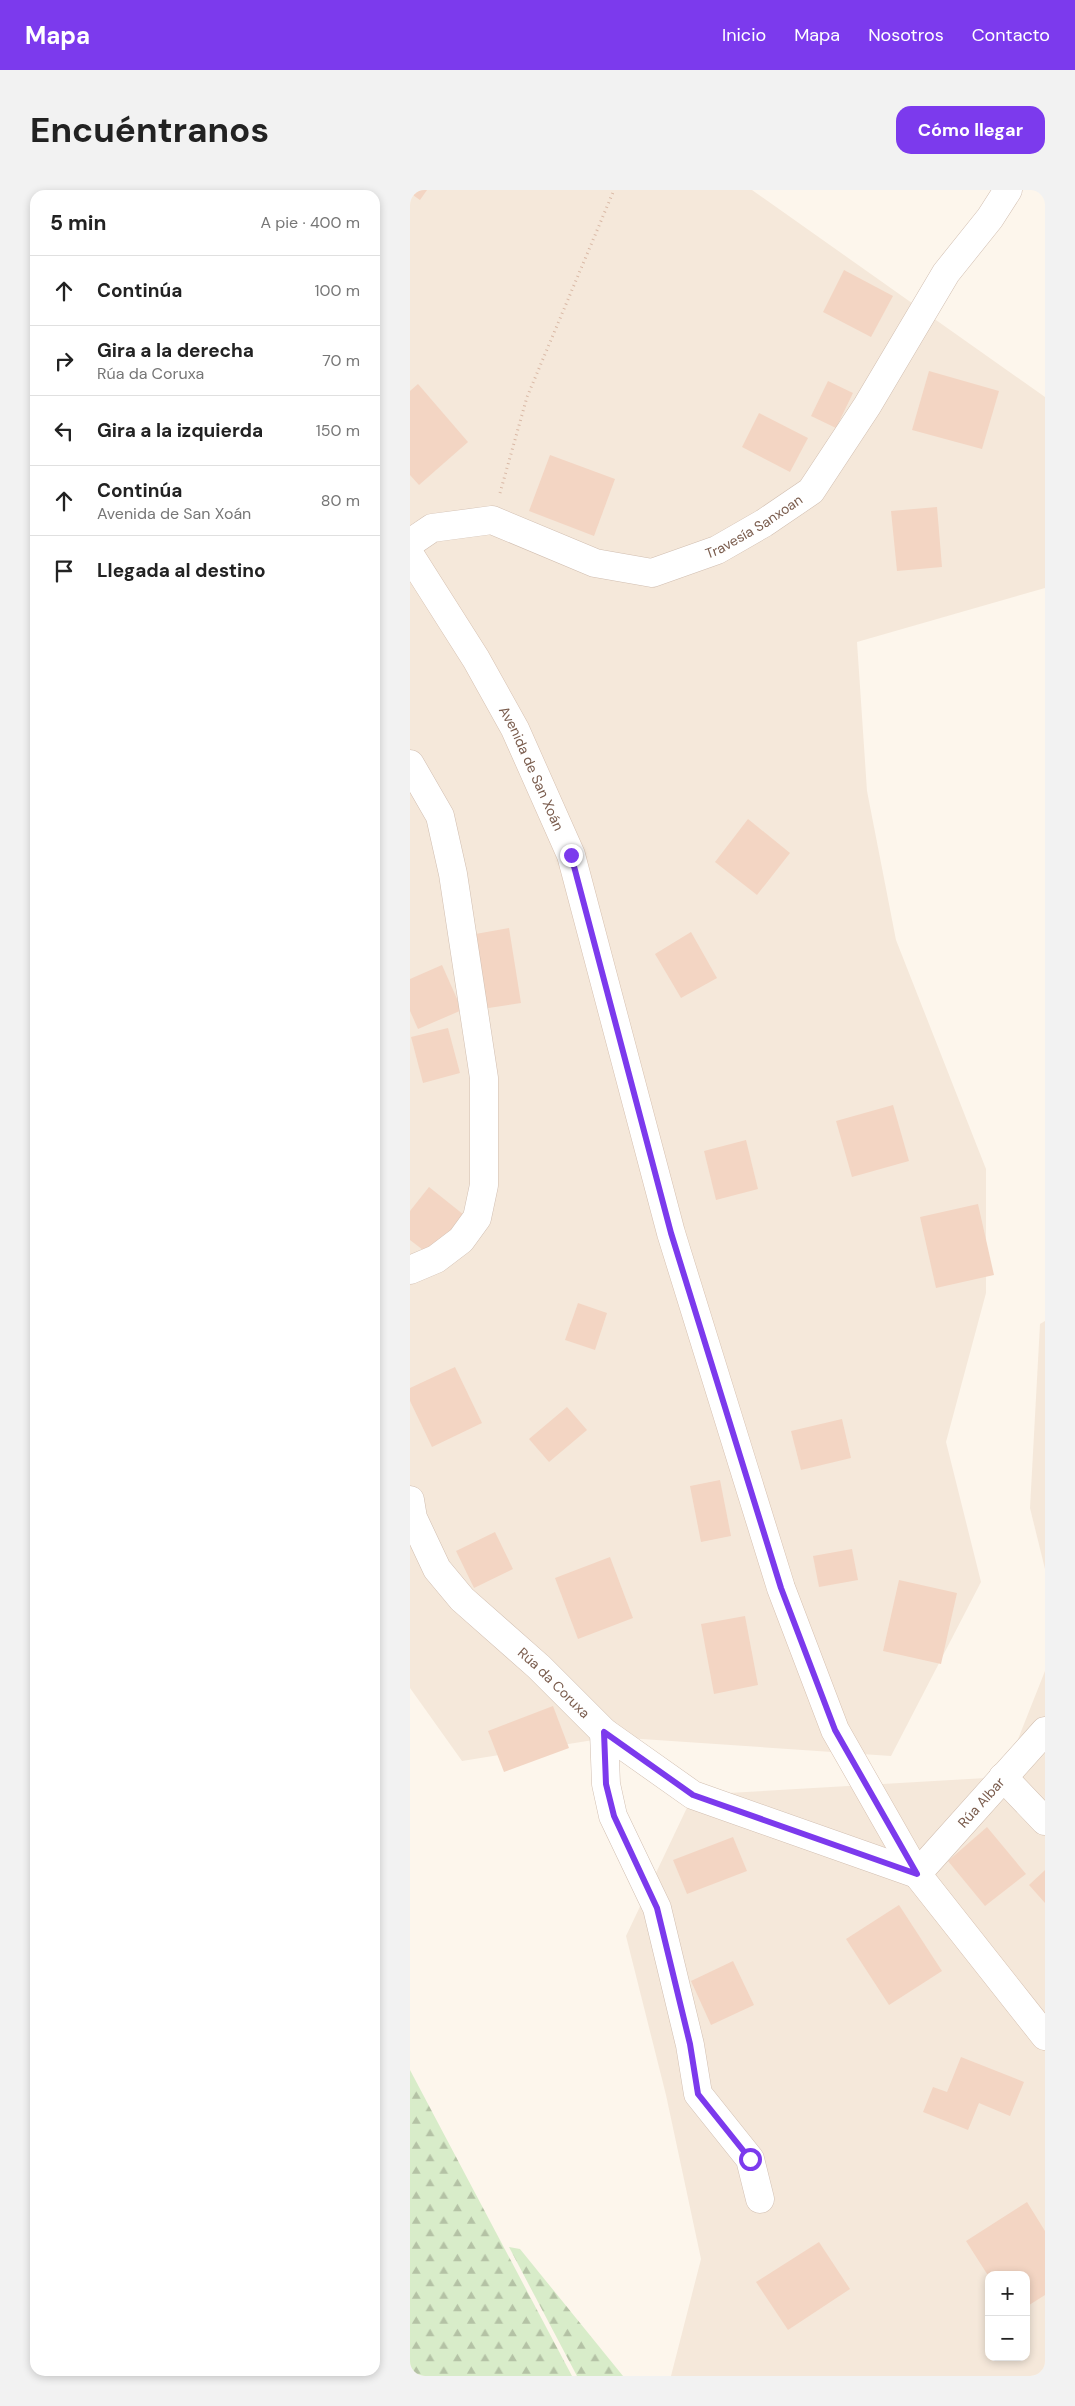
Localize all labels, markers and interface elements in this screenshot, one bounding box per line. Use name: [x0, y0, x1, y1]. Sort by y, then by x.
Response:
text: Mapa: [25, 20, 90, 51]
text: Inicio: [722, 23, 766, 47]
text: Mapa: [794, 23, 840, 47]
text: Nosotros: [868, 23, 944, 47]
text: Contacto: [972, 23, 1050, 47]
button: Cómo llegar: [896, 106, 1045, 154]
text: Encuéntranos: [30, 107, 269, 153]
text: 5 min: [50, 209, 106, 237]
text: A pie · 400 m: [260, 212, 360, 233]
icon: ahead: [50, 277, 78, 305]
text: Continúa: [97, 278, 182, 303]
text: 100 m: [315, 280, 360, 301]
text: Gira a la derecha: [97, 338, 254, 363]
icon: right: [50, 347, 78, 375]
text: 70 m: [322, 350, 360, 371]
text: Rúa da Coruxa: [97, 363, 204, 384]
icon: left: [50, 417, 78, 445]
text: Gira a la izquierda: [97, 418, 263, 443]
text: 150 m: [316, 420, 360, 441]
text: Continúa: [97, 478, 182, 503]
icon: ahead: [50, 487, 78, 515]
text: 80 m: [321, 490, 360, 511]
street label: Travesía Sanxoan: [703, 491, 806, 562]
text: Avenida de San Xoán: [97, 503, 251, 524]
icon: arrive: [50, 557, 78, 585]
text: Llegada al destino: [97, 558, 266, 583]
street label: Avenida de San Xoán: [495, 703, 568, 833]
route end: [560, 844, 583, 867]
street label: Rúa da Coruxa: [514, 1643, 594, 1722]
street label: Rúa Albar: [954, 1773, 1008, 1831]
route start: [739, 2148, 762, 2171]
map controls: [985, 2271, 1030, 2361]
button: +: [985, 2271, 1030, 2316]
button: −: [985, 2316, 1030, 2361]

